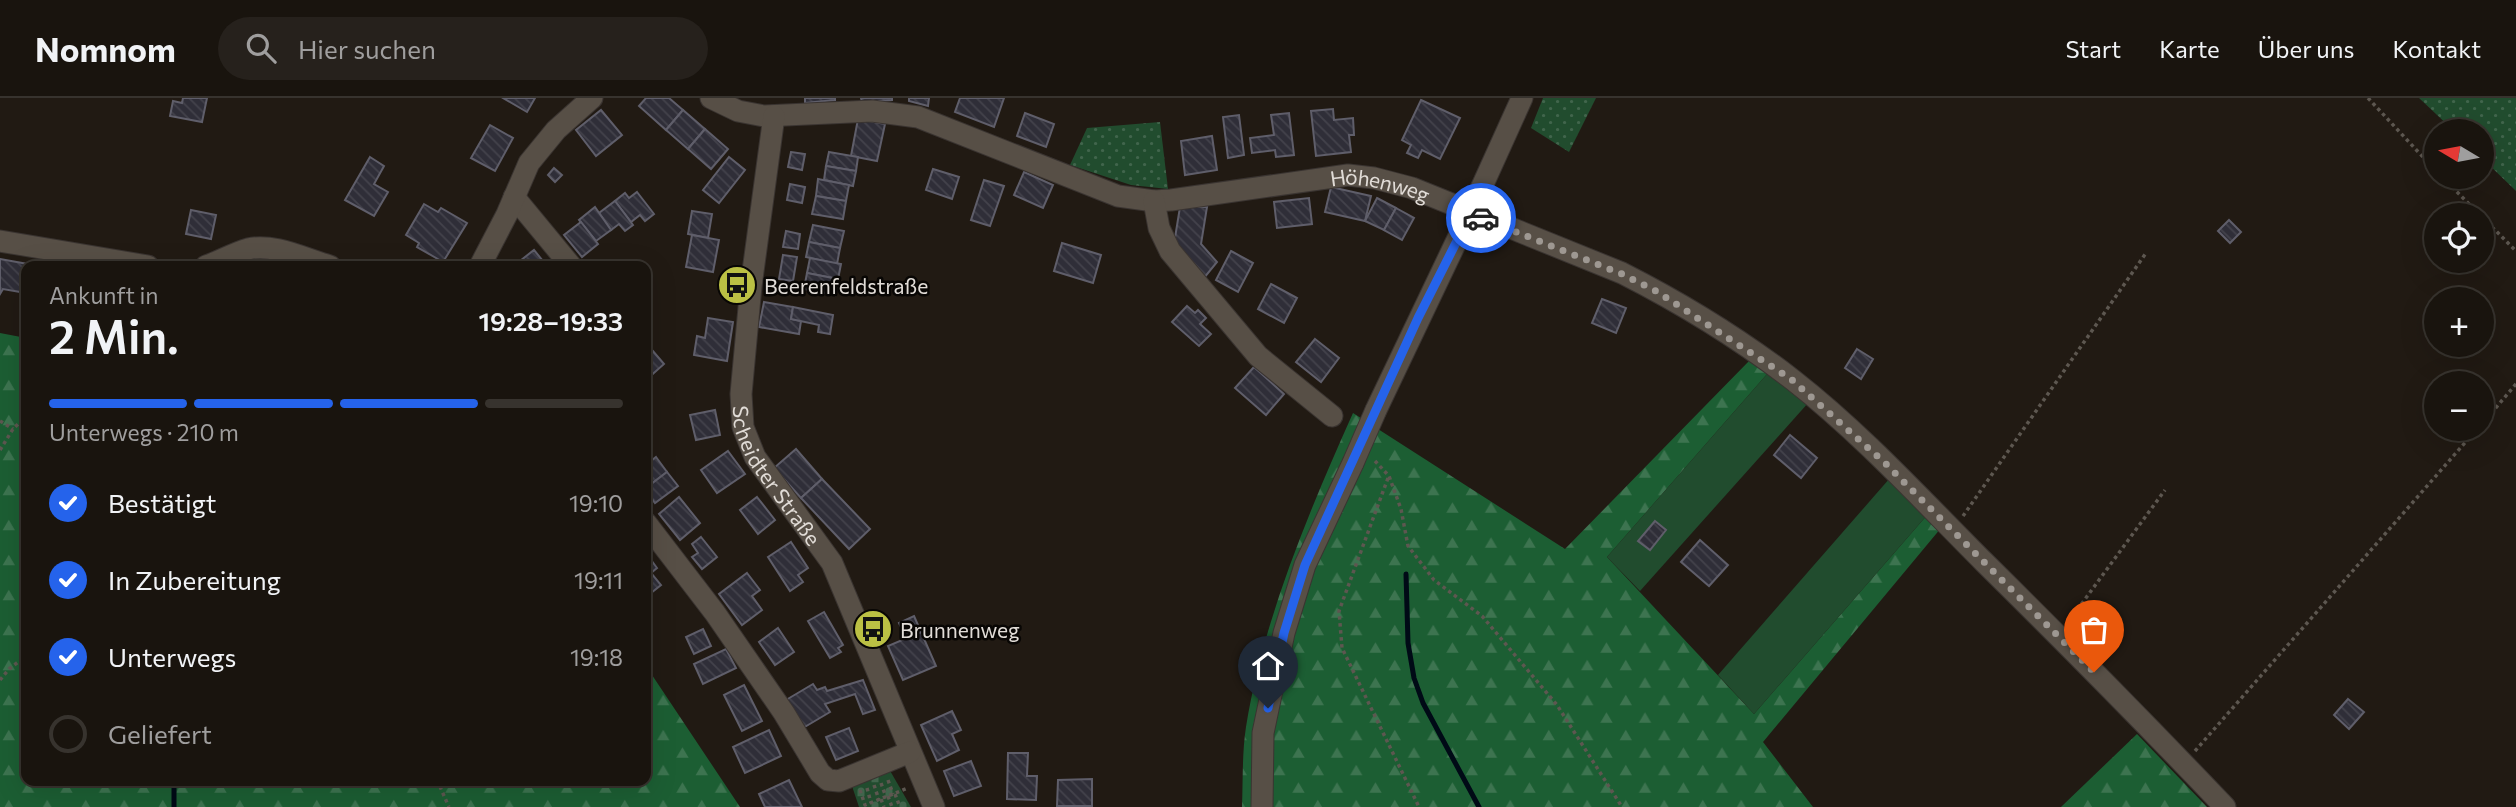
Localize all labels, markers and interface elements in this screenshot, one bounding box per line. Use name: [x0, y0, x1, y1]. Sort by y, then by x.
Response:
search box: [218, 17, 708, 80]
text: Nomnom: [35, 28, 176, 69]
icon: search: [242, 29, 280, 67]
text: Hier suchen: [298, 33, 436, 64]
text: Start: [2066, 34, 2121, 63]
text: Karte: [2159, 34, 2220, 63]
text: Über uns: [2258, 34, 2354, 63]
text: Kontakt: [2392, 34, 2481, 63]
north arrow: [2424, 119, 2494, 189]
map controls: [2424, 119, 2494, 441]
street label: Höhenweg: [1328, 162, 1434, 207]
courier: [1446, 183, 1516, 253]
icon: car: [1462, 199, 1500, 237]
button: locate: [2424, 203, 2494, 273]
bus stop icon: Beerenfeldstraße: [716, 264, 758, 306]
place label: Beerenfeldstraße: [764, 273, 928, 298]
text: Ankunft in: [49, 281, 159, 309]
button: +: [2424, 287, 2494, 357]
text: 19:28–19:33: [479, 305, 623, 336]
text: 2 Min.: [49, 307, 179, 363]
button: −: [2424, 371, 2494, 441]
street label: Scheidter Straße: [729, 405, 827, 549]
text: Unterwegs · 210 m: [49, 418, 239, 446]
icon: check: [49, 484, 87, 522]
text: Bestätigt: [108, 487, 217, 518]
text: 19:10: [569, 489, 623, 517]
icon: check: [49, 561, 87, 599]
text: In Zubereitung: [108, 564, 281, 595]
text: 19:11: [574, 566, 623, 594]
pin: [2064, 600, 2124, 672]
bus stop icon: Brunnenweg: [852, 608, 894, 650]
icon: bag: [2075, 611, 2113, 649]
place label: Brunnenweg: [900, 617, 1020, 642]
pin: [1238, 636, 1298, 708]
icon: check: [49, 638, 87, 676]
text: Unterwegs: [108, 641, 236, 672]
text: 19:18: [570, 643, 623, 671]
icon: home: [1249, 647, 1287, 685]
text: Geliefert: [108, 718, 212, 749]

